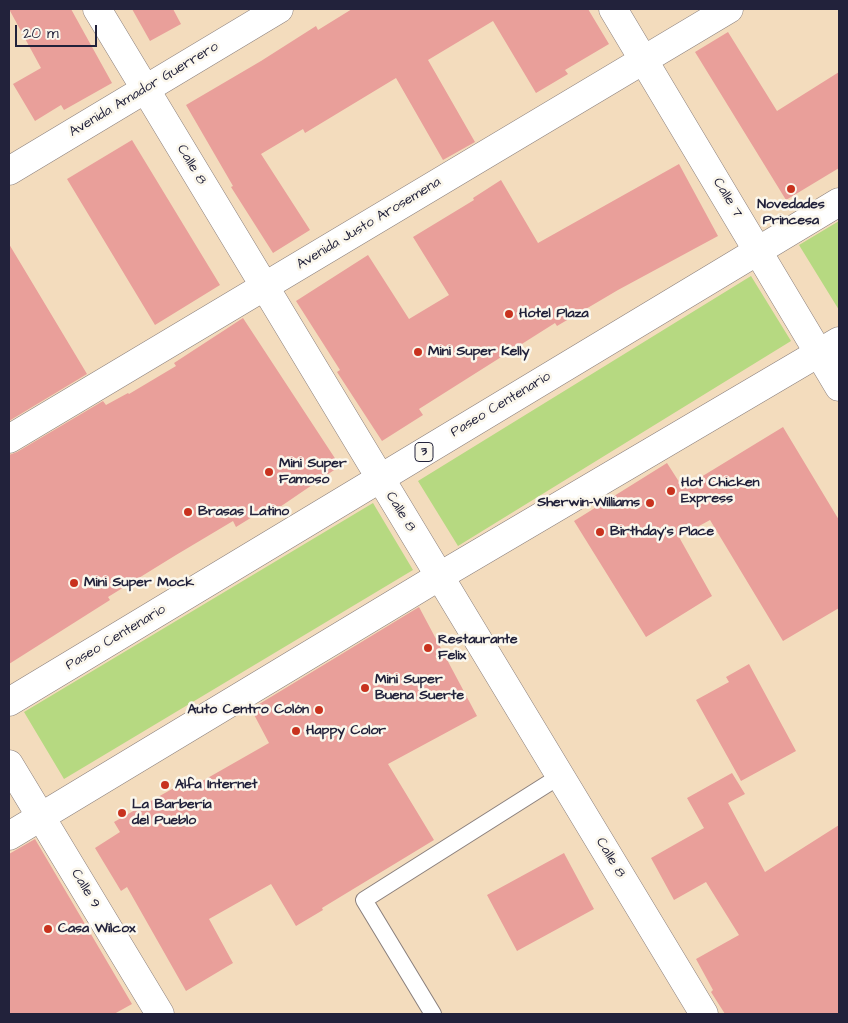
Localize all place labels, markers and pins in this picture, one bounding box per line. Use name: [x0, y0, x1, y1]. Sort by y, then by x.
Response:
marker: Novedades Princesa: [785, 183, 797, 195]
place label: Novedades Princesa: [757, 197, 825, 230]
place label: Hotel Plaza: [519, 306, 589, 322]
marker: Hotel Plaza: [503, 308, 515, 320]
place label: Mini Super Kelly: [428, 344, 529, 360]
marker: Mini Super Kelly: [412, 346, 424, 358]
place label: Mini Super Famoso: [279, 456, 347, 488]
marker: Mini Super Famoso: [263, 466, 275, 478]
place label: Hot Chicken Express: [681, 475, 760, 508]
marker: Hot Chicken Express: [665, 485, 677, 497]
place label: Sherwin-Williams: [537, 495, 640, 511]
marker: Sherwin-Williams: [644, 497, 656, 509]
place label: Brasas Latino: [198, 504, 289, 520]
marker: Brasas Latino: [182, 506, 194, 518]
place label: Birthday's Place: [610, 524, 714, 540]
marker: Birthday's Place: [594, 526, 606, 538]
place label: Mini Super Mock: [84, 575, 194, 591]
marker: Mini Super Mock: [68, 577, 80, 589]
place label: Restaurante Felix: [438, 632, 518, 664]
marker: Restaurante Felix: [422, 642, 434, 654]
place label: Mini Super Buena Suerte: [375, 672, 464, 704]
marker: Mini Super Buena Suerte: [359, 682, 371, 694]
place label: Auto Centro Colón: [188, 702, 309, 718]
marker: Auto Centro Colón: [313, 704, 325, 716]
place label: Happy Color: [306, 723, 386, 739]
marker: Happy Color: [290, 725, 302, 737]
place label: Alfa Internet: [175, 777, 258, 793]
marker: Alfa Internet: [159, 779, 171, 791]
place label: La Barbería del Pueblo: [132, 797, 212, 830]
marker: La Barbería del Pueblo: [116, 807, 128, 819]
place label: Casa Wilcox: [58, 921, 136, 937]
marker: Casa Wilcox: [42, 923, 54, 935]

